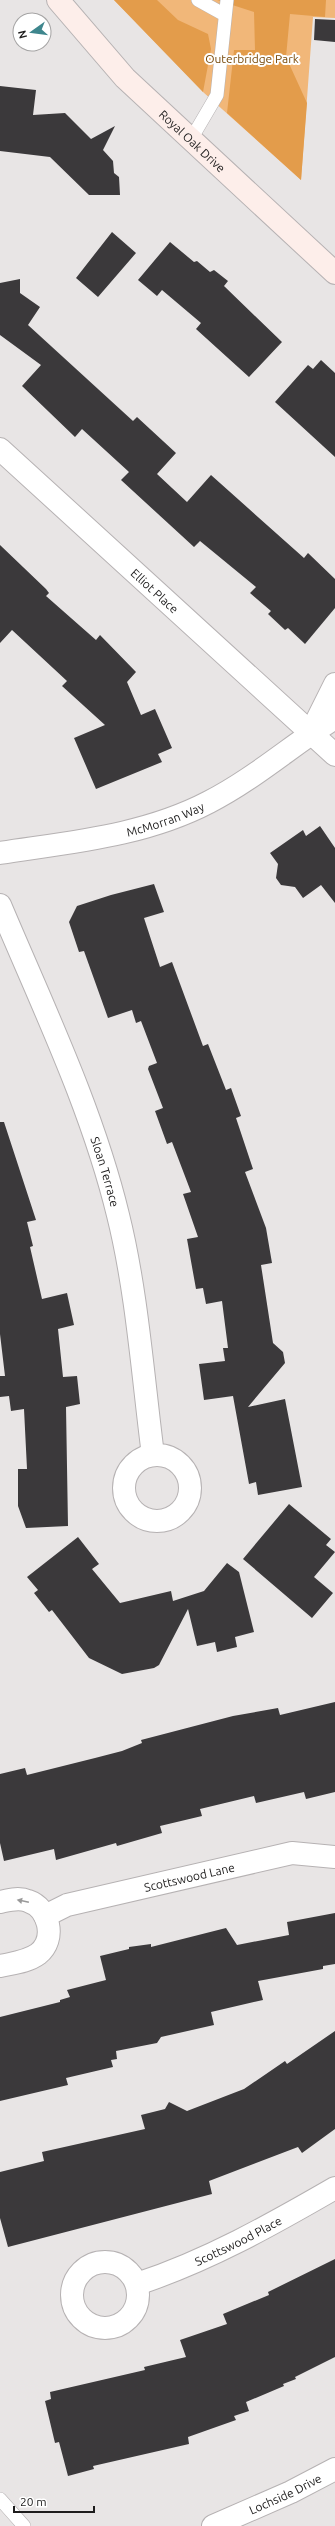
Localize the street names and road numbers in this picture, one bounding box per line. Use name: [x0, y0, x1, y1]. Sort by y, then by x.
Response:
street label: Royal Oak Drive: [157, 107, 228, 174]
street label: Elliot Place: [129, 566, 181, 615]
street label: McMorran Way: [125, 799, 206, 838]
street label: Sloan Terrace: [89, 1135, 122, 1208]
street label: Scottswood Lane: [143, 1860, 236, 1894]
street label: Scottswood Place: [192, 2213, 284, 2268]
street label: Lochside Drive: [247, 2471, 323, 2516]

